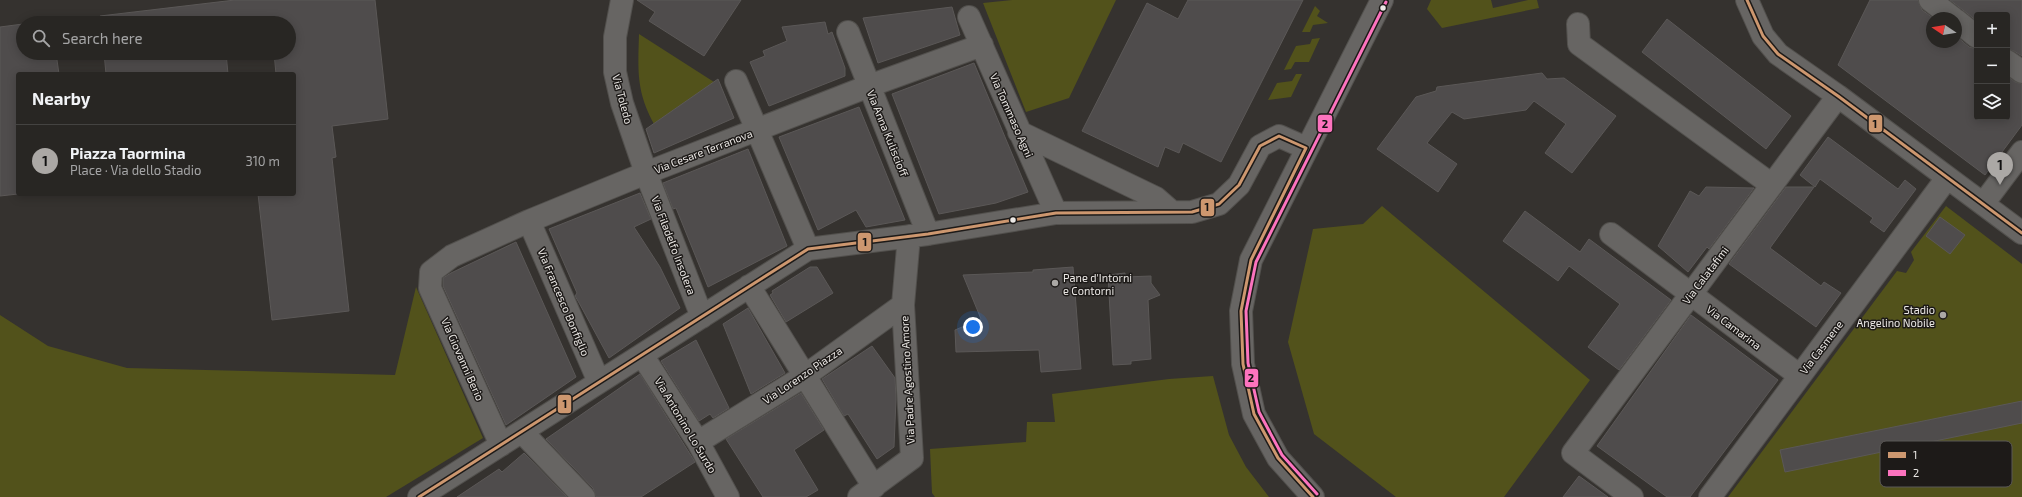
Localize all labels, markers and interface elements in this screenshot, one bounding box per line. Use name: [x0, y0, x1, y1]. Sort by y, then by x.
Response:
unlabelled marker: [1378, 3, 1388, 13]
north arrow: [1926, 12, 1962, 48]
map controls: [1974, 12, 2010, 120]
button: +: [1974, 12, 2010, 48]
search box: [16, 16, 296, 60]
icon: search: [30, 27, 52, 49]
text: Search here: [62, 29, 143, 47]
button: −: [1974, 48, 2010, 84]
street label: Via Tommaso Agni: [988, 71, 1036, 159]
street label: Via Toledo: [610, 73, 636, 125]
button: layers: [1974, 84, 2010, 120]
text: Nearby: [32, 88, 90, 108]
street label: Via Anna Kuliscioff: [865, 88, 911, 178]
line badge: 2: [1317, 114, 1333, 133]
line badge: 1: [1868, 114, 1883, 133]
text: 2: [1322, 117, 1328, 130]
text: 1: [1873, 117, 1877, 130]
street label: Via Cesare Terranova: [652, 126, 754, 176]
text: Piazza Taormina: [70, 144, 186, 162]
pin: 1: [1987, 152, 2013, 185]
text: 1: [42, 153, 48, 169]
text: 310 m: [245, 153, 280, 169]
text: Place · Via dello Stadio: [70, 162, 201, 178]
street label: Via Filadelfo Insolera: [649, 194, 699, 296]
line badge: 1: [1200, 198, 1215, 217]
text: 1: [1205, 200, 1209, 213]
unlabelled marker: [1008, 215, 1018, 225]
line badge: 1: [857, 232, 872, 252]
text: 1: [863, 235, 867, 248]
street label: Via Calatafimi: [1679, 244, 1731, 306]
street label: Via Francesco Bonfiglio: [535, 246, 593, 358]
place label: Pane d'Intorni e Contorni: [1063, 271, 1132, 297]
marker: Pane d'Intorni e Contorni: [1050, 278, 1060, 288]
street label: Via Camarina: [1704, 302, 1764, 352]
place label: Stadio Angelino Nobile: [1857, 303, 1935, 329]
marker: Stadio Angelino Nobile: [1938, 310, 1948, 320]
street label: Via Giovanni Berio: [439, 315, 487, 403]
street label: Via Padre Agostino Amore: [897, 315, 917, 445]
your location: [963, 317, 983, 337]
street label: Via Casmene: [1797, 318, 1845, 376]
street label: Via Lorenzo Piazza: [760, 344, 844, 406]
line badge: 2: [1244, 368, 1259, 388]
text: 2: [1248, 371, 1254, 384]
street label: Via Antonino Lo Surdo: [652, 375, 720, 475]
line badge: 1: [557, 394, 572, 414]
text: 1: [563, 397, 567, 410]
legend: [1880, 441, 2012, 487]
text: 1: [1913, 448, 1917, 461]
text: 2: [1913, 466, 1919, 479]

